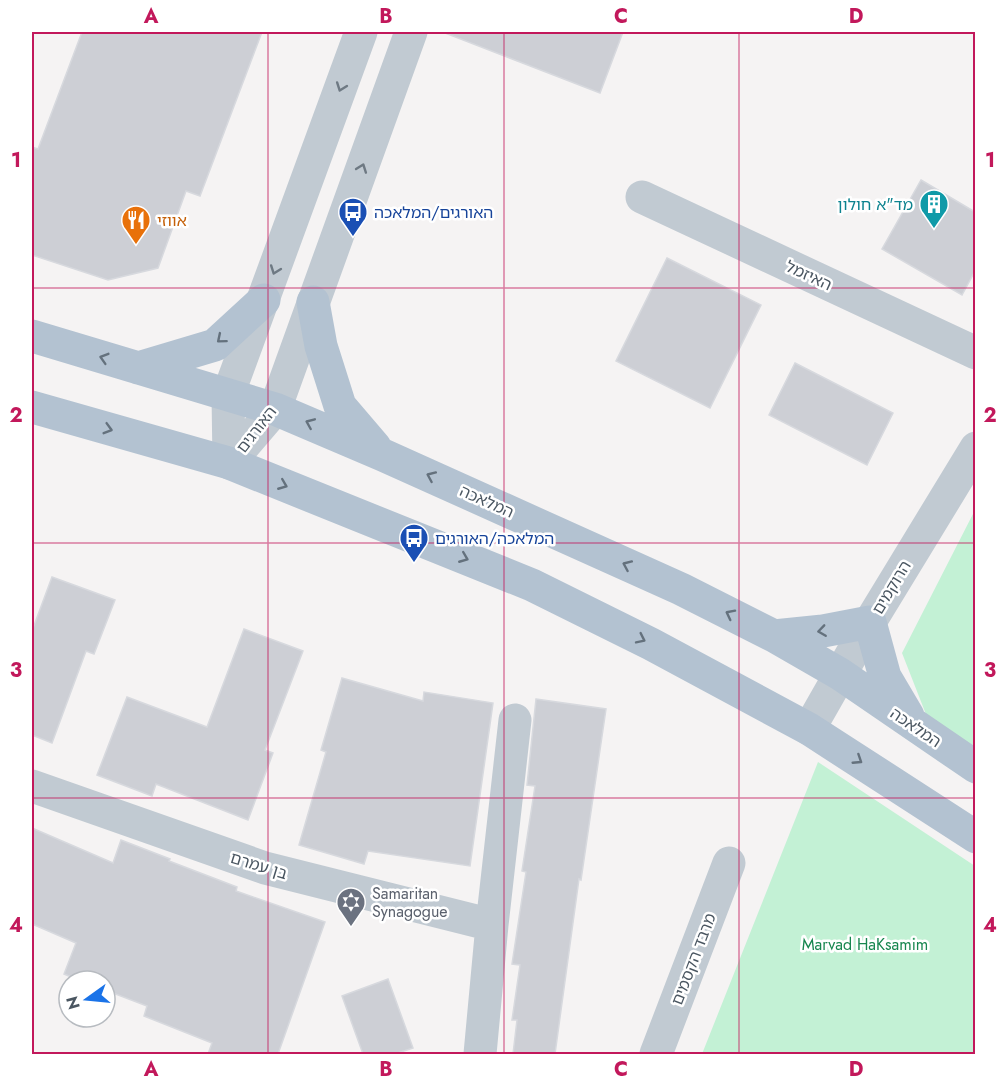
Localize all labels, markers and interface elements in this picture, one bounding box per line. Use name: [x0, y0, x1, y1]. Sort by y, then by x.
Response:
text: A: [143, 2, 159, 31]
text: B: [379, 2, 393, 31]
text: C: [614, 2, 628, 31]
text: D: [849, 2, 863, 31]
one-way arrow: [336, 81, 349, 91]
text: 1: [11, 146, 21, 175]
text: 1: [985, 146, 995, 175]
one-way arrow: [354, 163, 367, 174]
building icon: מד"א חולון: [918, 188, 950, 230]
place label: מד"א חולון: [838, 193, 913, 216]
bus stop icon: האורגים/המלאכה: [337, 196, 369, 238]
place label: האורגים/המלאכה: [374, 201, 493, 224]
restaurant icon: אווזי: [120, 204, 152, 246]
place label: אווזי: [157, 209, 187, 232]
street label: האיזמל: [782, 255, 836, 296]
one-way arrow: [270, 264, 283, 275]
one-way arrow: [217, 332, 228, 343]
one-way arrow: [99, 353, 110, 365]
text: 2: [9, 401, 23, 430]
street label: האורגים: [231, 401, 282, 458]
text: 2: [983, 401, 997, 430]
one-way arrow: [305, 419, 316, 431]
one-way arrow: [102, 422, 113, 434]
one-way arrow: [426, 471, 437, 483]
one-way arrow: [277, 478, 288, 490]
street label: המלאכה: [456, 479, 518, 524]
bus stop icon: המלאכה/האורגים: [398, 522, 430, 564]
place label: המלאכה/האורגים: [435, 527, 554, 550]
one-way arrow: [457, 551, 468, 563]
street label: הרוקמים: [866, 556, 916, 618]
one-way arrow: [623, 561, 634, 573]
one-way arrow: [726, 610, 737, 621]
one-way arrow: [817, 624, 827, 636]
one-way arrow: [634, 632, 645, 643]
text: 3: [10, 656, 22, 685]
text: 3: [984, 656, 996, 685]
street label: המלאכה: [886, 702, 946, 753]
one-way arrow: [852, 753, 862, 765]
street label: בן עמרם: [227, 846, 290, 885]
place label: Samaritan Synagogue: [372, 882, 448, 923]
synagogue icon: Samaritan Synagogue: [335, 886, 367, 928]
street label: מרבד הקסמים: [665, 910, 722, 1008]
text: 4: [9, 911, 23, 940]
text: 4: [983, 911, 997, 940]
park label: Marvad HaKsamim: [802, 933, 928, 956]
north arrow: [57, 969, 117, 1029]
text: N: [60, 994, 86, 1012]
text: A: [143, 1055, 159, 1084]
text: B: [379, 1055, 393, 1084]
text: C: [614, 1055, 628, 1084]
text: D: [849, 1055, 863, 1084]

